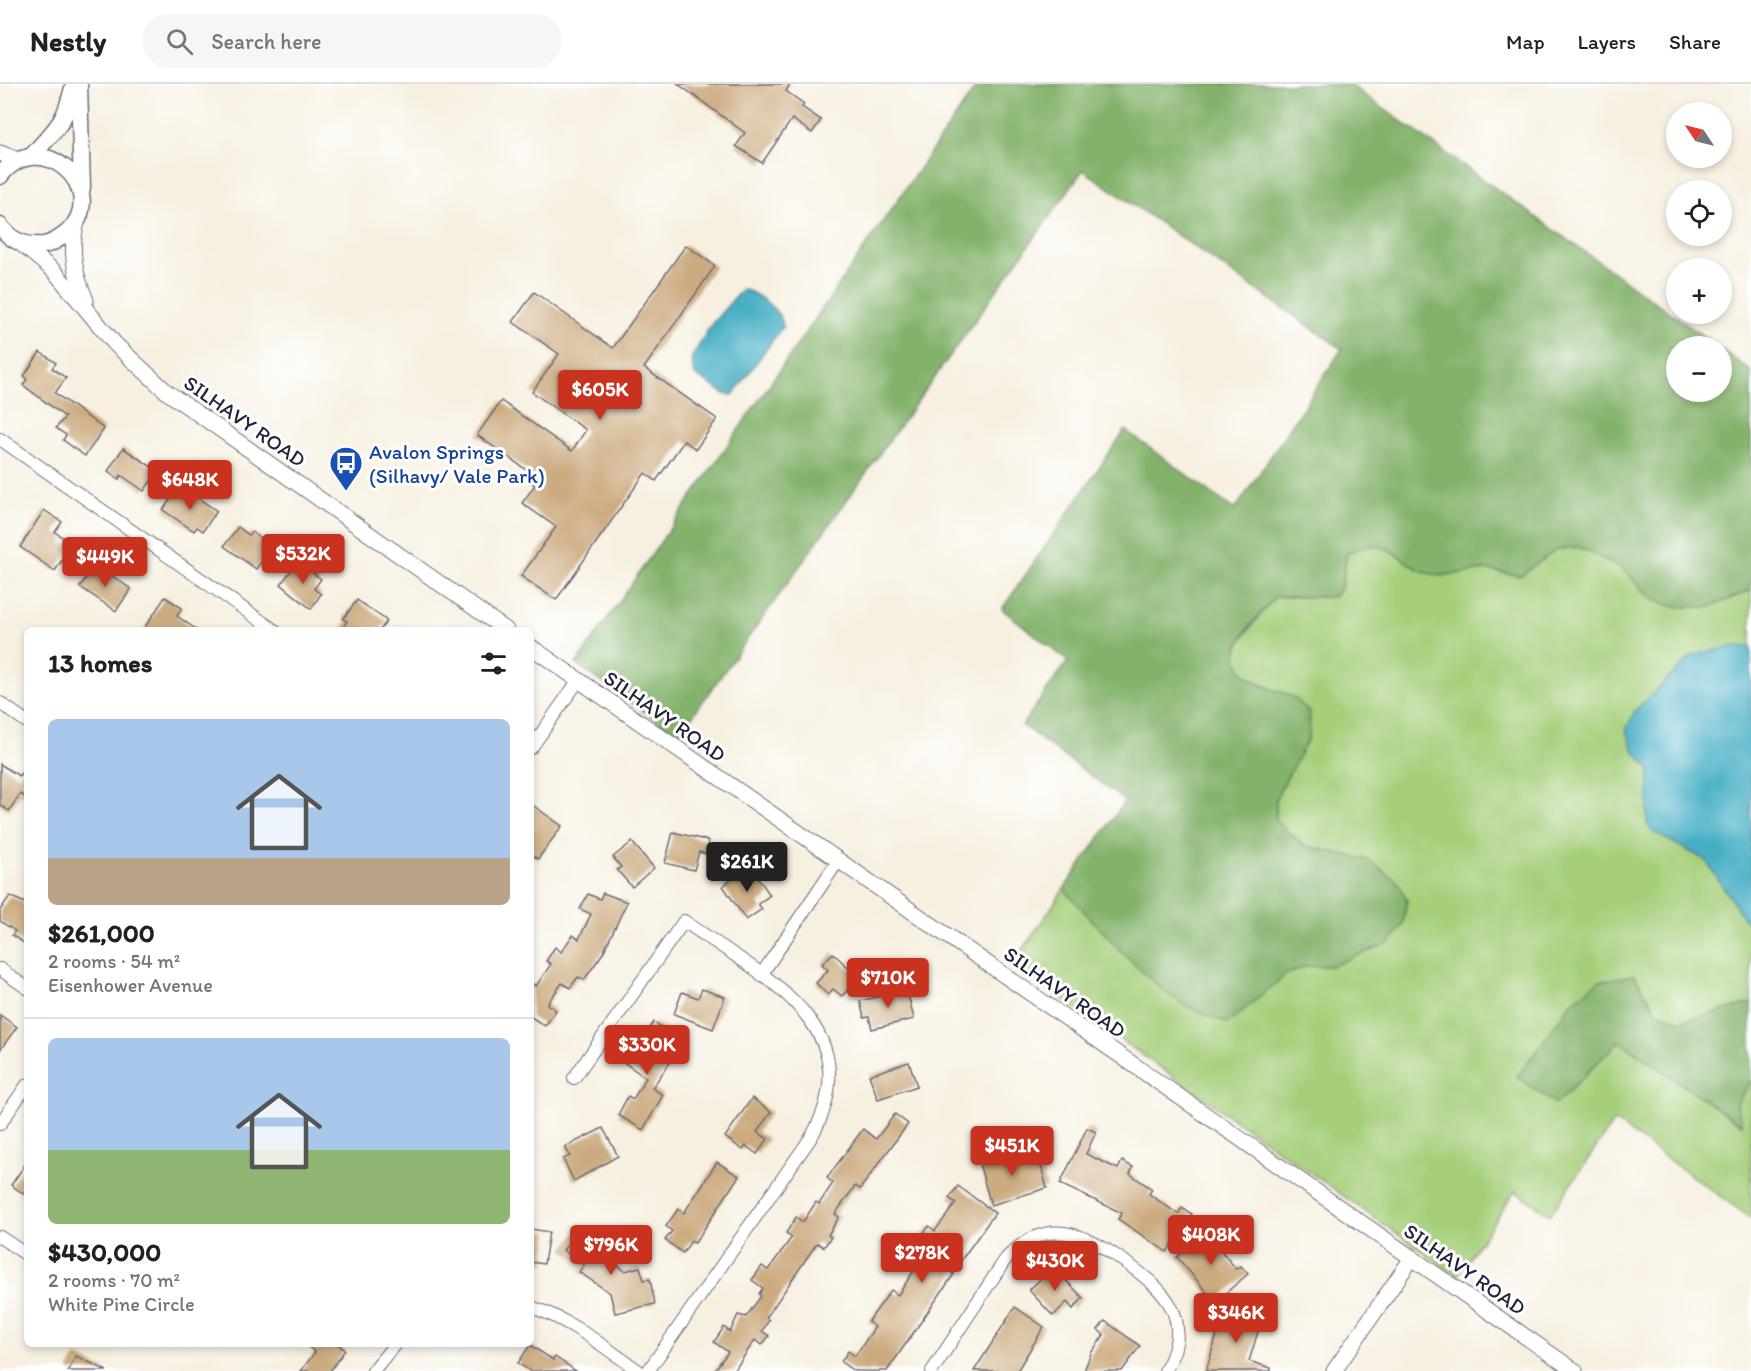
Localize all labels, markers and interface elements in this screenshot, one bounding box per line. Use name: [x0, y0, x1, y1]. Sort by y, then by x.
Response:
search box: [142, 14, 562, 68]
text: Nestly: [30, 24, 106, 58]
icon: search: [163, 25, 196, 58]
text: Search here: [211, 28, 322, 55]
text: Map: [1506, 29, 1545, 54]
text: Layers: [1578, 29, 1636, 54]
text: Share: [1669, 29, 1721, 54]
north arrow: [1666, 102, 1732, 168]
map controls: [1666, 102, 1732, 402]
button: locate: [1666, 180, 1732, 246]
button: +: [1666, 258, 1732, 324]
button: −: [1666, 336, 1732, 402]
street label: SILHAVY ROAD: [179, 370, 311, 472]
pin: $605K: [558, 370, 642, 421]
text: $605K: [572, 377, 628, 401]
place label: Avalon Springs (Silhavy/ Vale Park): [369, 439, 545, 488]
bus stop icon: Avalon Springs (Silhavy/ Vale Park): [328, 445, 364, 492]
pin: $648K: [148, 460, 232, 511]
text: $648K: [162, 467, 218, 491]
pin: $532K: [261, 534, 345, 585]
pin: $449K: [63, 537, 147, 588]
text: $532K: [276, 541, 330, 565]
text: $449K: [76, 544, 134, 568]
text: 13 homes: [48, 647, 152, 679]
icon: filters: [477, 647, 510, 680]
street label: SILHAVY ROAD: [599, 665, 731, 767]
icon: home: [225, 758, 333, 866]
pin: $261K: [705, 842, 789, 893]
text: $261K: [720, 849, 774, 873]
text: $261,000: [48, 917, 155, 949]
street label: SILHAVY ROAD: [999, 941, 1131, 1043]
text: 2 rooms · 54 m²: [48, 949, 180, 973]
pin: $710K: [846, 958, 930, 1009]
text: $710K: [861, 965, 915, 989]
text: Eisenhower Avenue: [48, 973, 213, 997]
pin: $330K: [605, 1025, 689, 1076]
text: $330K: [618, 1032, 676, 1056]
icon: home: [225, 1077, 333, 1185]
pin: $451K: [970, 1126, 1054, 1177]
text: $451K: [985, 1133, 1039, 1157]
pin: $408K: [1169, 1215, 1253, 1266]
street label: SILHAVY ROAD: [1399, 1218, 1531, 1320]
text: $408K: [1182, 1222, 1240, 1246]
pin: $796K: [569, 1225, 653, 1276]
text: $796K: [584, 1232, 638, 1256]
pin: $278K: [880, 1233, 964, 1284]
text: $430,000: [48, 1236, 161, 1268]
text: $278K: [895, 1240, 949, 1264]
pin: $430K: [1013, 1241, 1097, 1292]
text: $430K: [1026, 1248, 1084, 1272]
text: 2 rooms · 70 m²: [48, 1268, 180, 1292]
text: White Pine Circle: [48, 1292, 195, 1316]
pin: $346K: [1194, 1293, 1278, 1344]
text: $346K: [1208, 1300, 1264, 1324]

